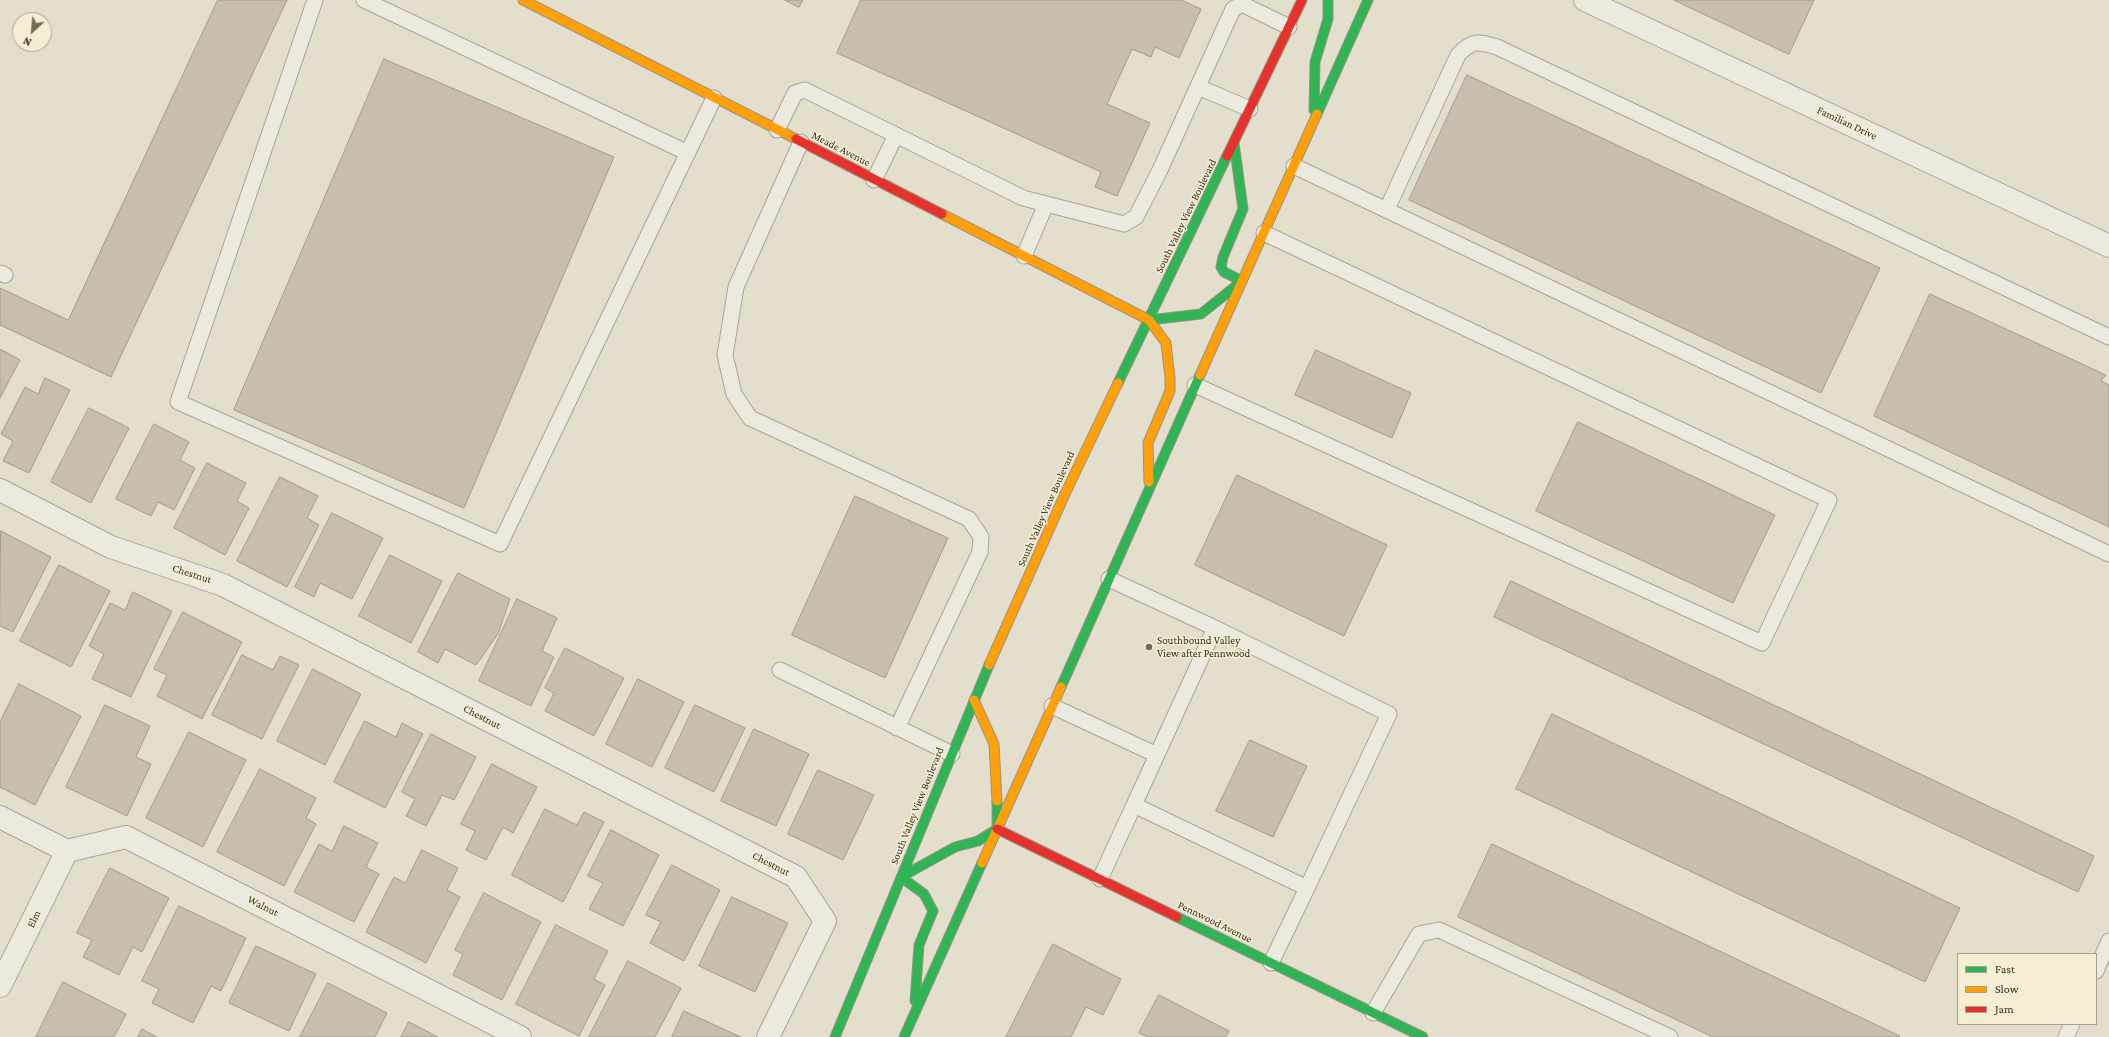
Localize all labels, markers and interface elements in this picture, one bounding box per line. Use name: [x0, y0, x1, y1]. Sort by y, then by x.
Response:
north arrow: [12, 12, 52, 52]
text: N: [21, 35, 33, 49]
street label: Familian Drive: [1815, 103, 1879, 143]
street label: Meade Avenue: [809, 129, 873, 169]
street label: South Valley View Boulevard: [1153, 157, 1219, 275]
street label: South Valley View Boulevard: [1015, 449, 1077, 569]
street label: Chestnut: [171, 561, 213, 587]
place label: Southbound Valley View after Pennwood: [1157, 634, 1250, 660]
marker: Southbound Valley View after Pennwood: [1144, 642, 1154, 652]
street label: Chestnut: [461, 702, 503, 732]
street label: South Valley View Boulevard: [887, 746, 947, 866]
street label: Chestnut: [750, 849, 792, 879]
street label: Walnut: [245, 893, 281, 919]
street label: Pennwood Avenue: [1176, 898, 1254, 946]
street label: Elm: [24, 908, 44, 930]
legend: [1957, 953, 2097, 1025]
text: Fast: [1995, 962, 2015, 976]
text: Slow: [1995, 982, 2019, 996]
text: Jam: [1995, 1002, 2014, 1016]

